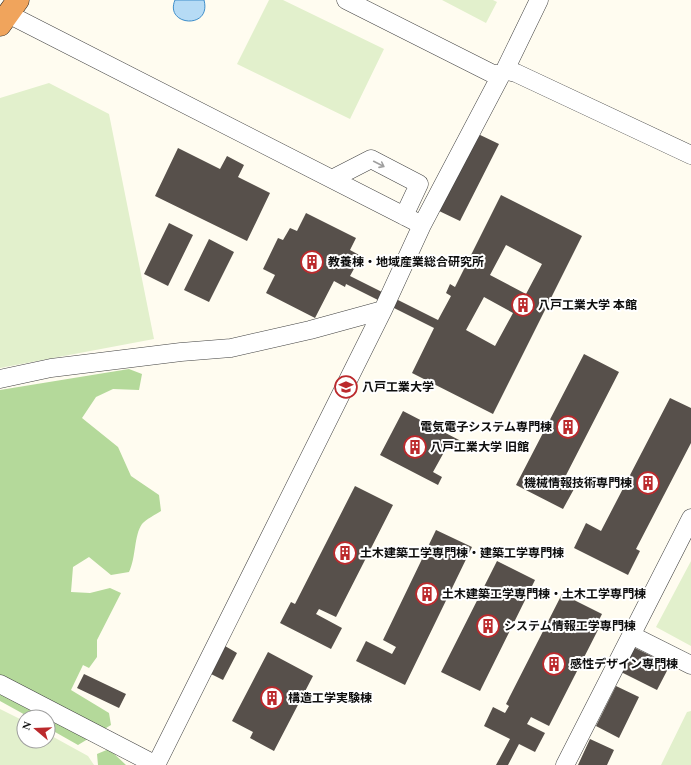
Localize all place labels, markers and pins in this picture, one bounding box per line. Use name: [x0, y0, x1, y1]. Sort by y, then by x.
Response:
building icon: 教養棟・地域産業総合研究所: [299, 249, 325, 275]
place label: 教養棟・地域産業総合研究所: [328, 255, 484, 269]
building icon: 八戸工業大学 本館: [510, 292, 536, 318]
place label: 八戸工業大学 本館: [538, 298, 637, 312]
school or university icon: 八戸工業大学: [333, 374, 359, 400]
place label: 八戸工業大学: [362, 380, 434, 394]
building icon: 電気電子システム専門棟: [555, 414, 581, 440]
place label: 電気電子システム専門棟: [420, 420, 552, 434]
building icon: 八戸工業大学 旧館: [402, 434, 428, 460]
place label: 八戸工業大学 旧館: [430, 440, 529, 454]
building icon: 機械情報技術専門棟: [635, 470, 661, 496]
place label: 機械情報技術専門棟: [524, 476, 632, 490]
building icon: 土木建築工学専門棟・建築工学専門棟: [332, 540, 358, 566]
place label: 土木建築工学専門棟・建築工学専門棟: [360, 546, 564, 560]
building icon: 土木建築工学専門棟・土木工学専門棟: [414, 581, 440, 607]
place label: 土木建築工学専門棟・土木工学専門棟: [442, 587, 646, 601]
building icon: システム情報工学専門棟: [475, 613, 501, 639]
place label: システム情報工学専門棟: [504, 619, 636, 633]
building icon: 感性デザイン専門棟: [541, 651, 567, 677]
place label: 感性デザイン専門棟: [570, 657, 678, 671]
building icon: 構造工学実験棟: [259, 685, 285, 711]
place label: 構造工学実験棟: [288, 691, 372, 705]

